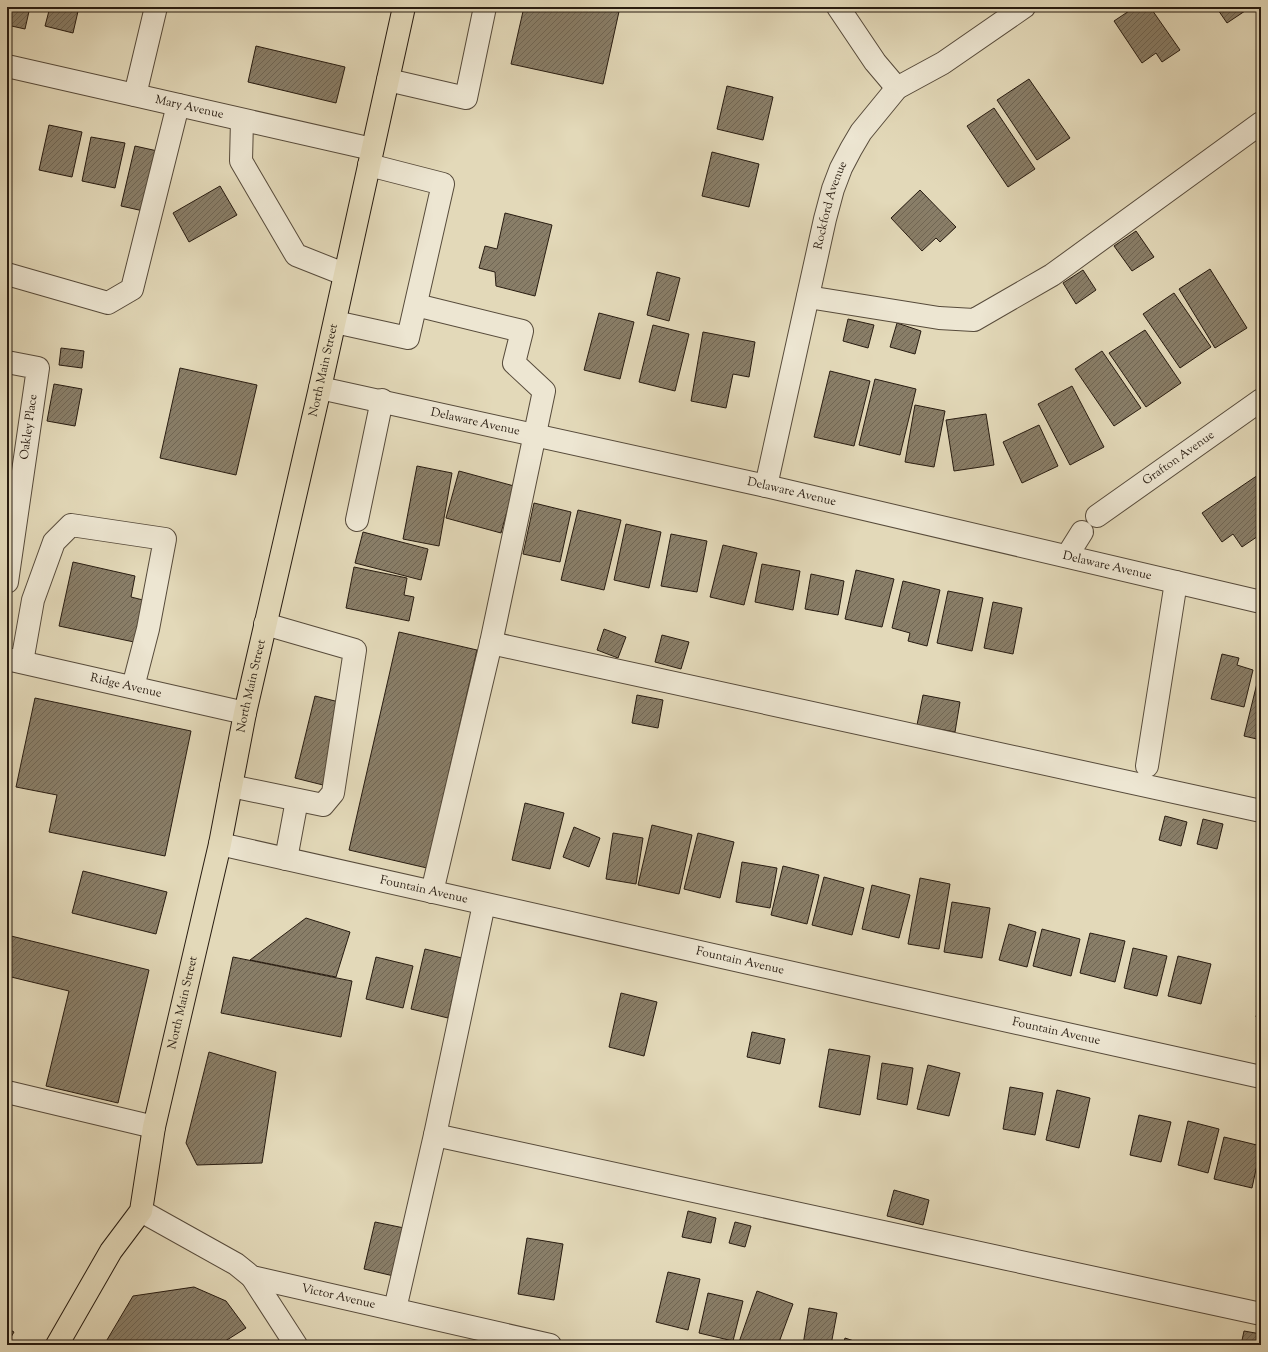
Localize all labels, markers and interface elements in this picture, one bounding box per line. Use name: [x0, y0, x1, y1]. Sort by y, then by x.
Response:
street label: Mary Avenue: [153, 91, 226, 124]
street label: Rockford Avenue: [810, 158, 852, 251]
street label: North Main Street: [305, 322, 343, 419]
street label: Oakley Place: [15, 393, 43, 461]
street label: Delaware Avenue: [429, 404, 522, 441]
street label: Grafton Avenue: [1139, 426, 1219, 490]
street label: Delaware Avenue: [745, 473, 838, 511]
street label: Delaware Avenue: [1061, 547, 1154, 585]
street label: North Main Street: [232, 638, 271, 734]
street label: Ridge Avenue: [89, 669, 164, 703]
street label: Fountain Avenue: [378, 871, 470, 909]
street label: Fountain Avenue: [694, 942, 786, 980]
street label: North Main Street: [163, 954, 203, 1051]
street label: Fountain Avenue: [1010, 1013, 1102, 1050]
street label: Victor Avenue: [300, 1280, 378, 1314]

